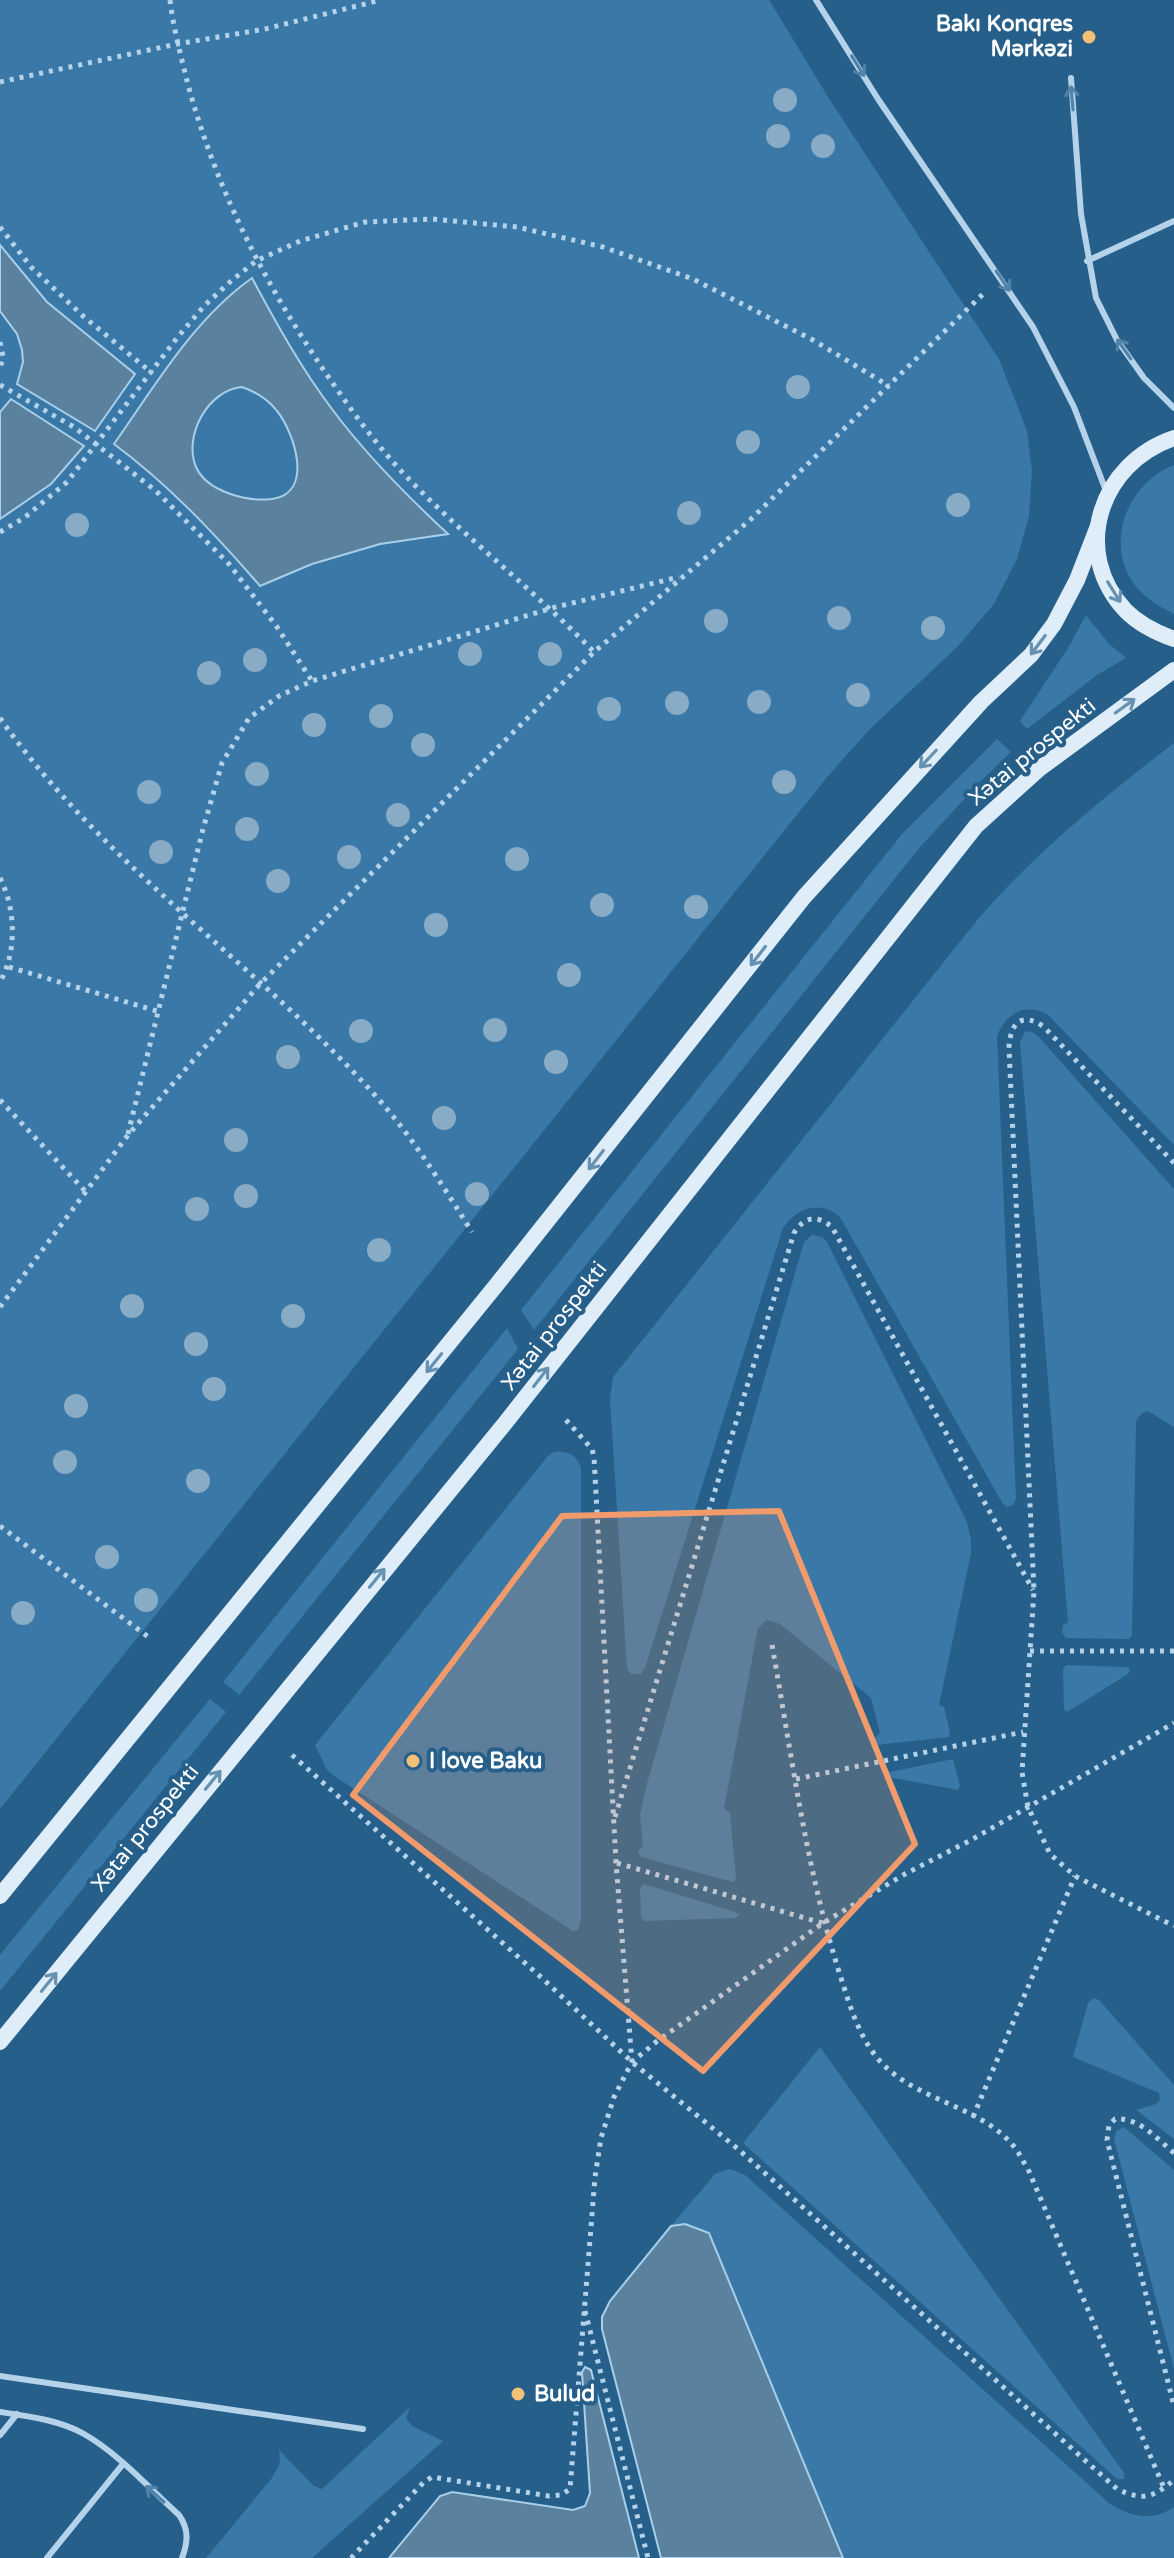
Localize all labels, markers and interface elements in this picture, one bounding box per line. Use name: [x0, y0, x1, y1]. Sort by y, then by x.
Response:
place label: Bakı Konqres Mərkəzi: [936, 11, 1073, 62]
marker: Bakı Konqres Mərkəzi: [1080, 28, 1098, 46]
one-way arrow: [850, 54, 866, 77]
one-way arrow: [1064, 85, 1079, 112]
one-way arrow: [995, 270, 1011, 292]
one-way arrow: [1116, 339, 1132, 361]
one-way arrow: [1106, 581, 1122, 603]
one-way arrow: [1030, 634, 1047, 655]
street label: Xətai prospekti: [963, 693, 1101, 811]
one-way arrow: [1113, 698, 1135, 715]
one-way arrow: [919, 749, 937, 769]
one-way arrow: [749, 945, 766, 966]
one-way arrow: [587, 1149, 605, 1170]
street label: Xətai prospekti: [496, 1256, 612, 1396]
one-way arrow: [425, 1352, 443, 1373]
one-way arrow: [533, 1367, 550, 1388]
one-way arrow: [368, 1568, 386, 1589]
place label: I love Baku: [429, 1748, 542, 1774]
marker: I love Baku: [404, 1752, 422, 1770]
street label: Xətai prospekti: [86, 1759, 204, 1897]
one-way arrow: [203, 1769, 221, 1790]
one-way arrow: [40, 1972, 58, 1993]
place label: Bulud: [534, 2381, 595, 2407]
marker: Bulud: [509, 2385, 527, 2403]
one-way arrow: [146, 2485, 166, 2503]

